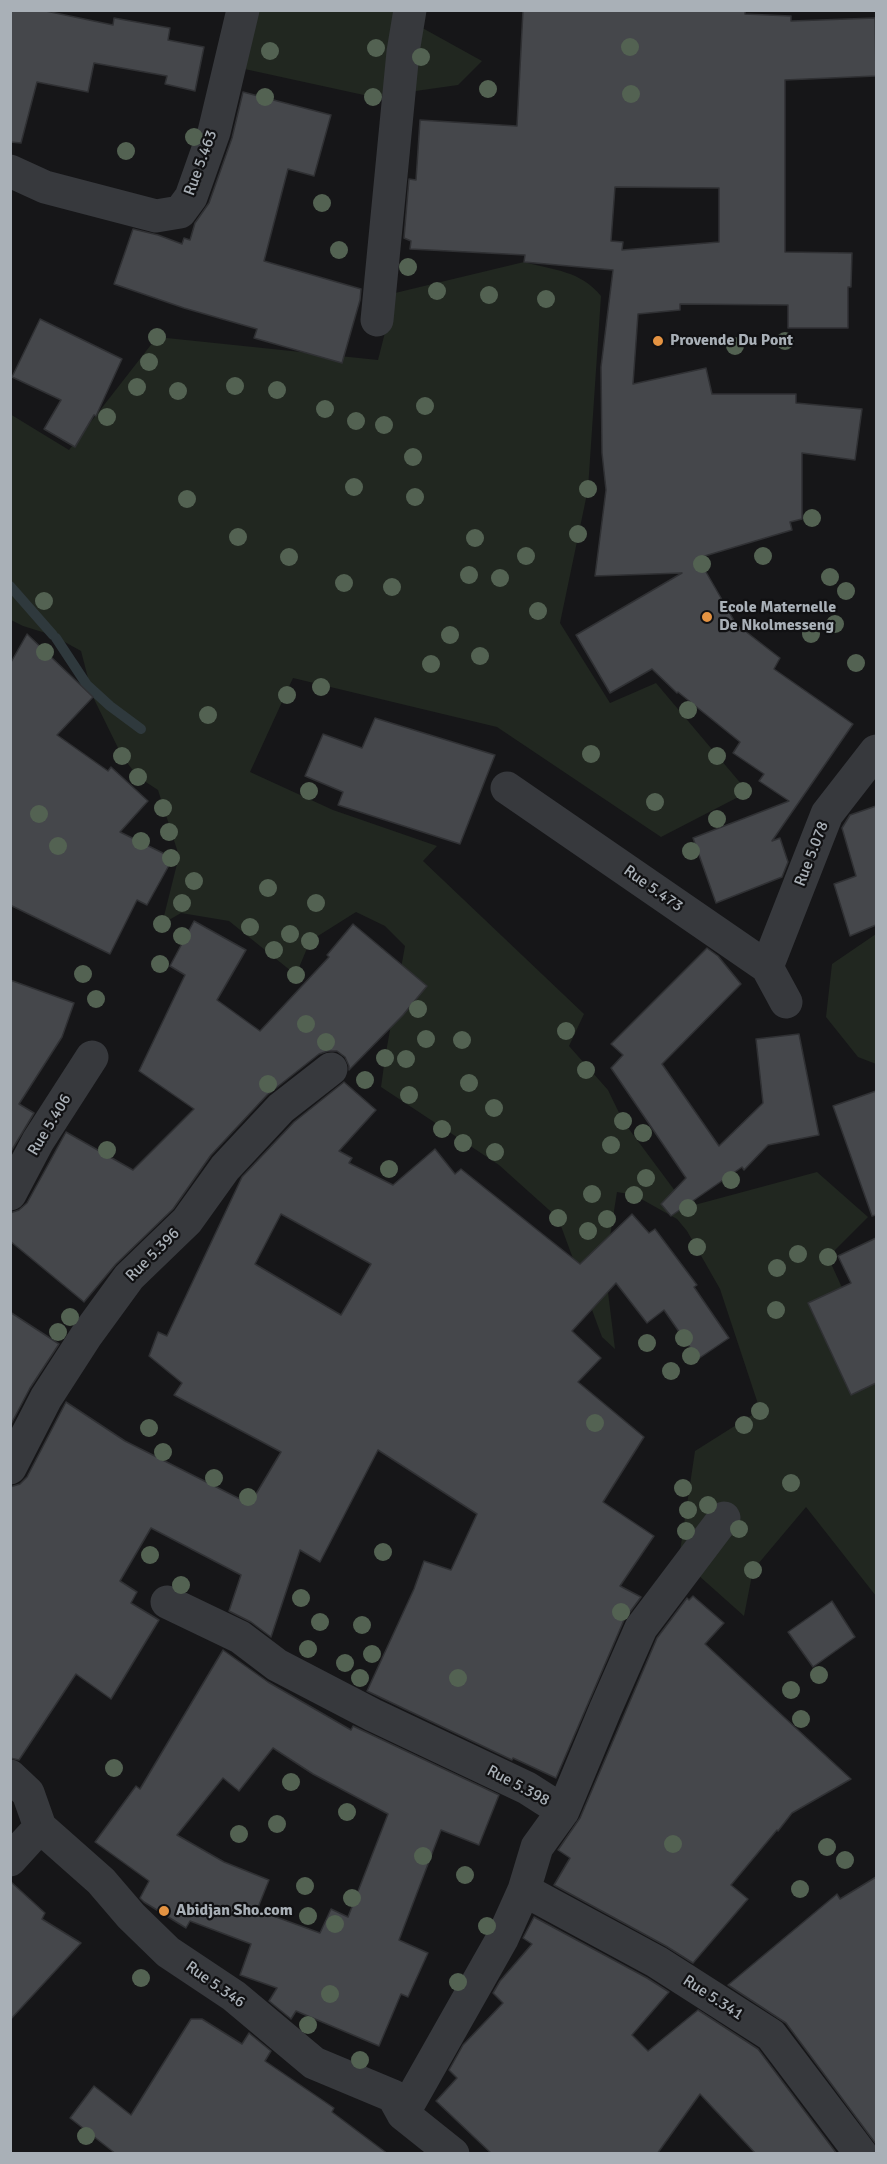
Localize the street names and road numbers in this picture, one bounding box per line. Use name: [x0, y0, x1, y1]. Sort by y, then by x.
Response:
street label: Rue 5.463: [180, 128, 222, 198]
street label: Rue 5.078: [791, 819, 833, 889]
street label: Rue 5.473: [620, 862, 686, 916]
street label: Rue 5.406: [24, 1091, 76, 1159]
street label: Rue 5.396: [122, 1224, 184, 1286]
street label: Rue 5.398: [483, 1761, 553, 1811]
street label: Rue 5.346: [182, 1958, 248, 2012]
street label: Rue 5.341: [679, 1971, 747, 2025]

